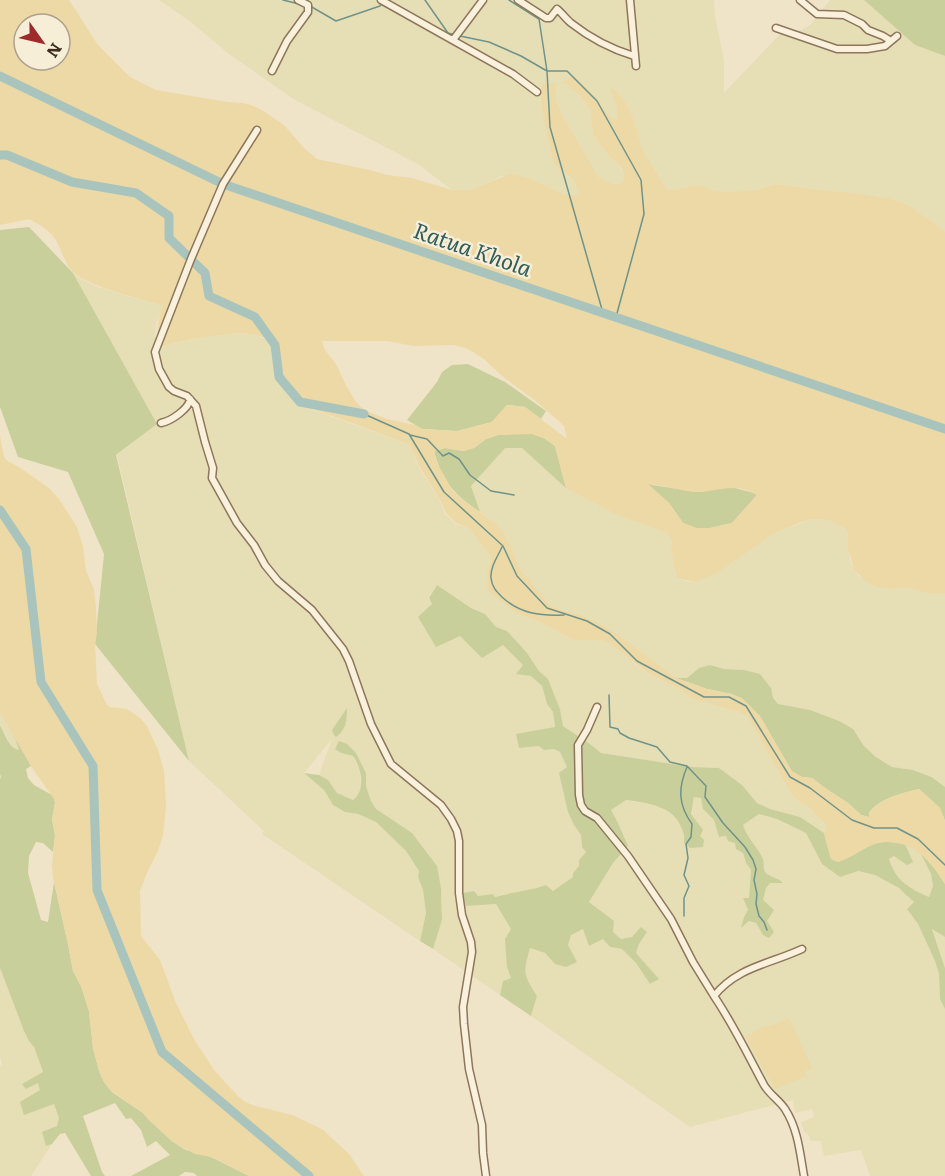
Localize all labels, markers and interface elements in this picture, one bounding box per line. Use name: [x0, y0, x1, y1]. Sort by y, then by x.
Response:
north arrow: [12, 12, 72, 72]
text: N: [42, 39, 69, 63]
water label: Ratua Khola: [410, 212, 537, 284]

